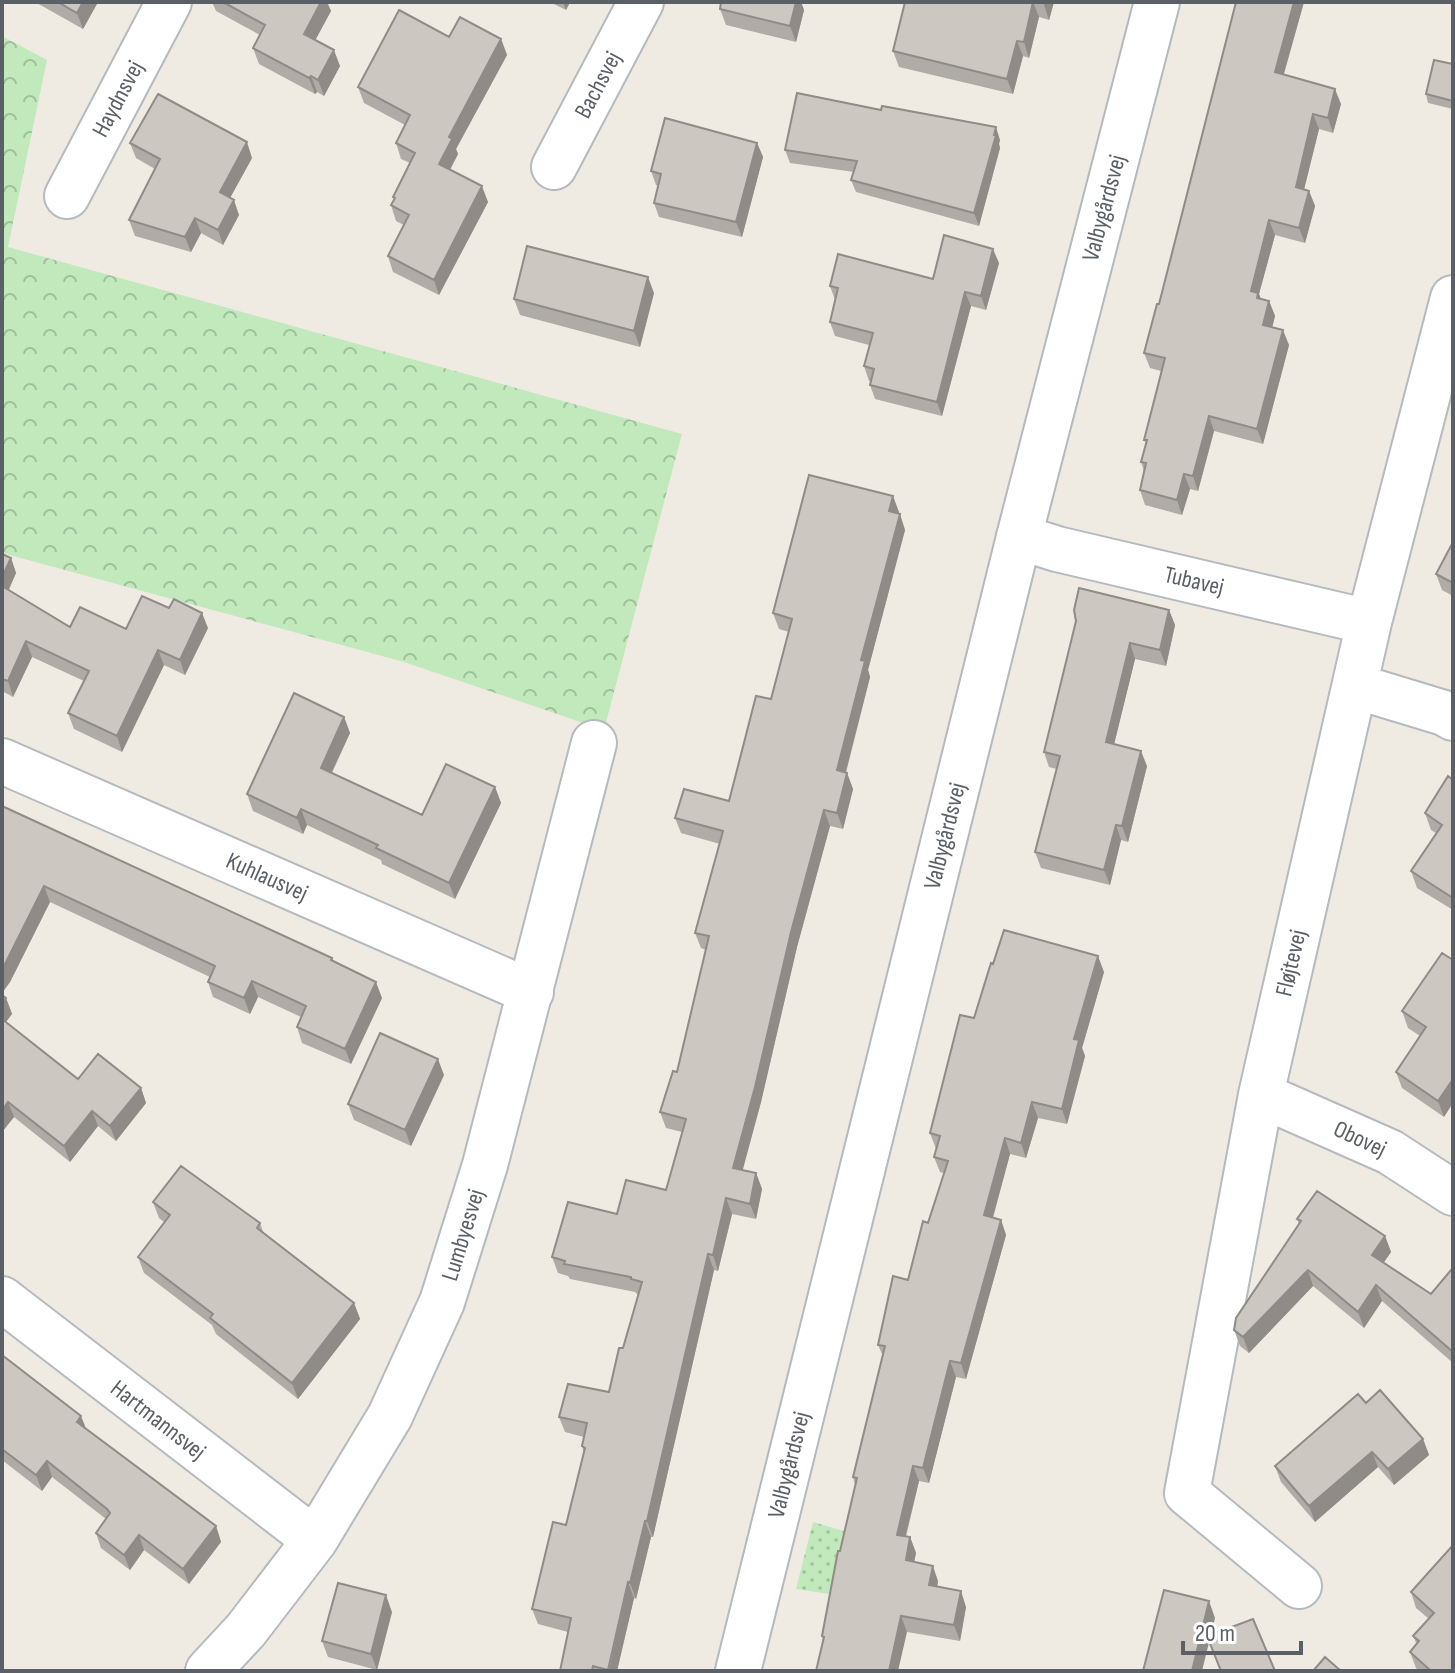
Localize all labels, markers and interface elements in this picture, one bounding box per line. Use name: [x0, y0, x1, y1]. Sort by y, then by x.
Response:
street label: Bachsvej: [568, 47, 628, 123]
street label: Haydnsvej: [86, 56, 150, 142]
street label: Valbygårdsvej: [1076, 152, 1132, 264]
street label: Tubavej: [1161, 560, 1227, 602]
street label: Valbygårdsvej: [918, 780, 972, 892]
street label: Kuhlausvej: [222, 846, 312, 908]
street label: Fløjtevej: [1269, 927, 1313, 999]
street label: Obovej: [1329, 1114, 1391, 1164]
street label: Lumbyesvej: [435, 1186, 491, 1284]
street label: Hartmannsvej: [105, 1374, 211, 1466]
street label: Valbygårdsvej: [762, 1409, 816, 1521]
scale bar: [1183, 1605, 1301, 1655]
text: 20 m: [1195, 1619, 1235, 1648]

